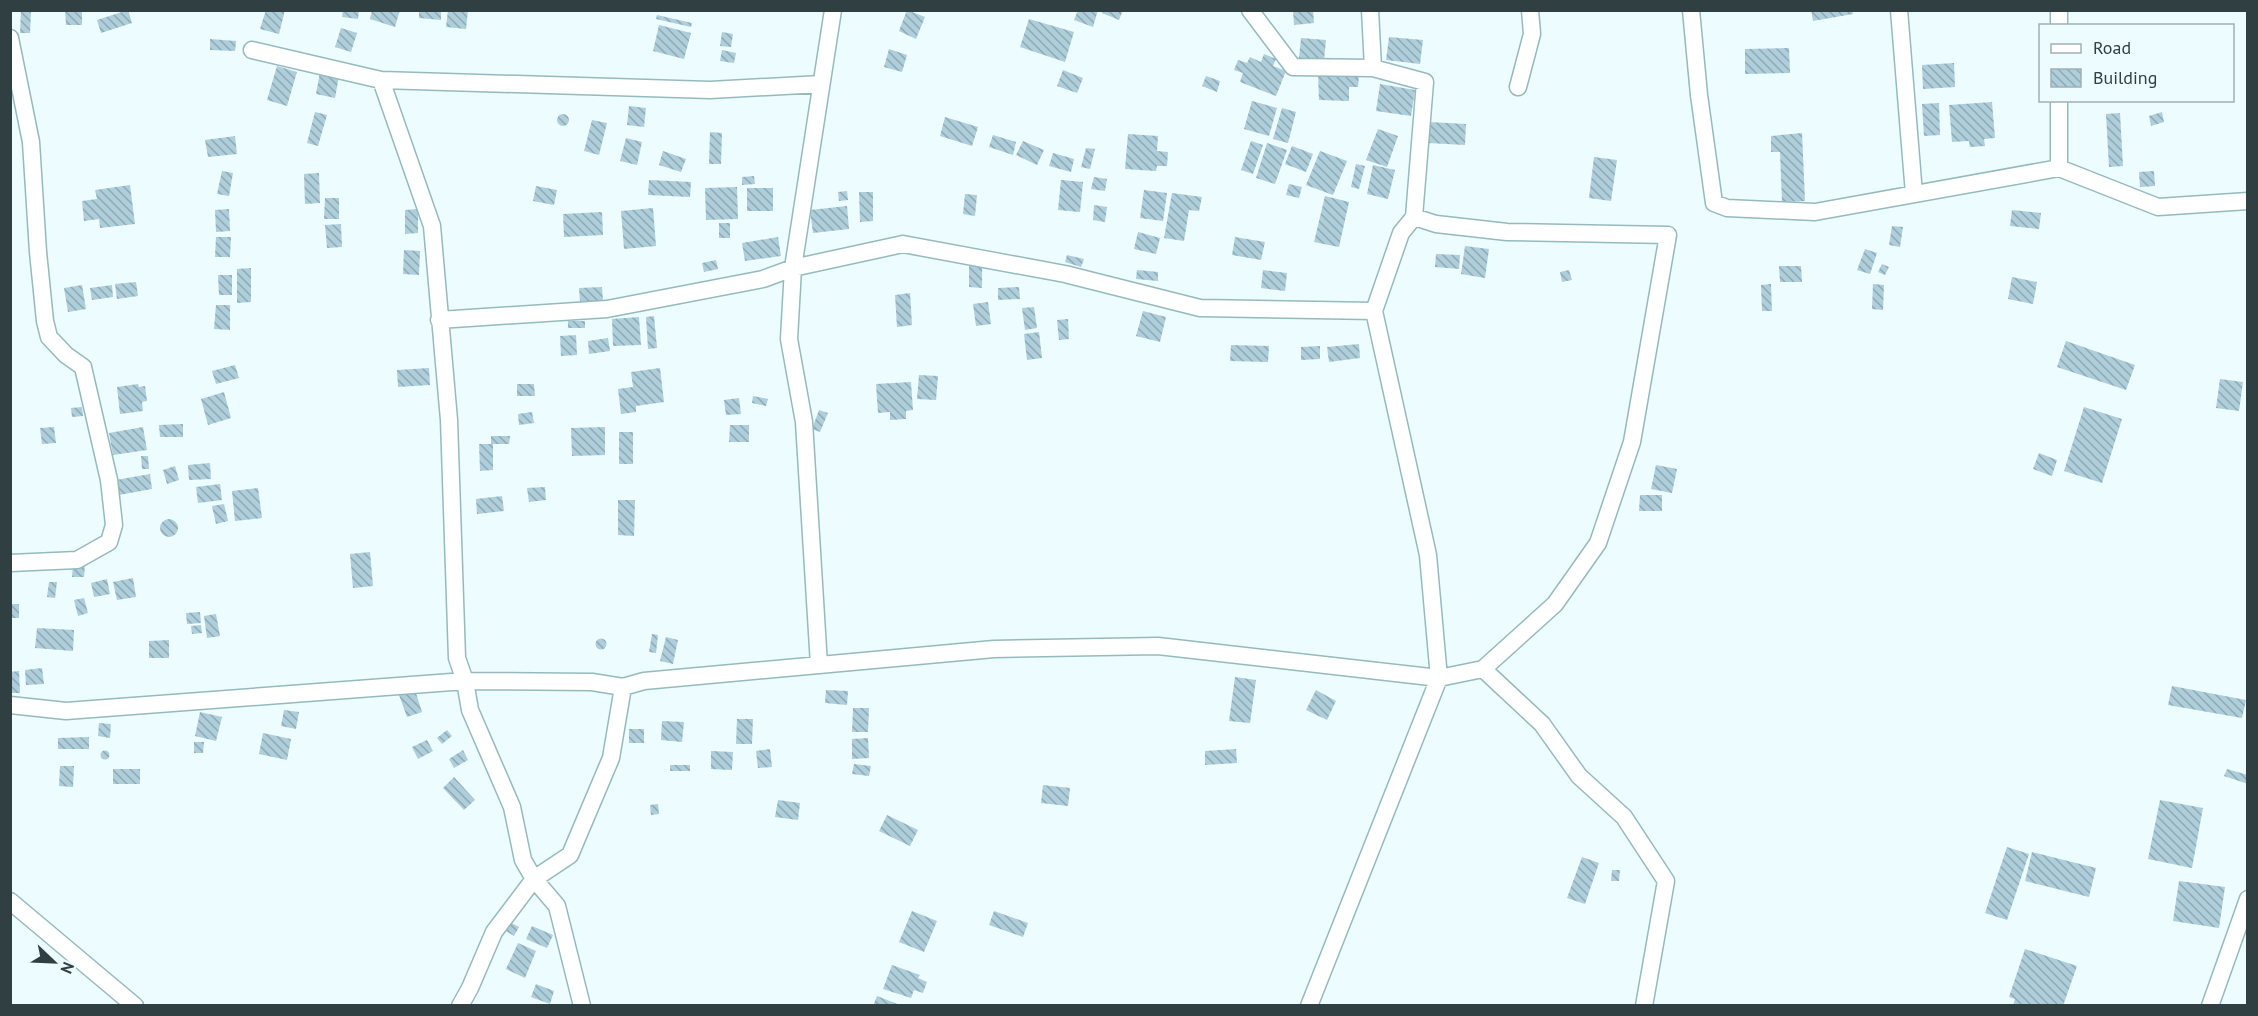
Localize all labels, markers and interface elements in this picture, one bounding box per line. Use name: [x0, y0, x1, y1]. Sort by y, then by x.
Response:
legend: [2039, 24, 2234, 102]
text: Road: [2093, 36, 2131, 59]
text: Building: [2093, 66, 2157, 89]
north arrow: [24, 932, 84, 992]
text: N: [57, 959, 79, 977]

